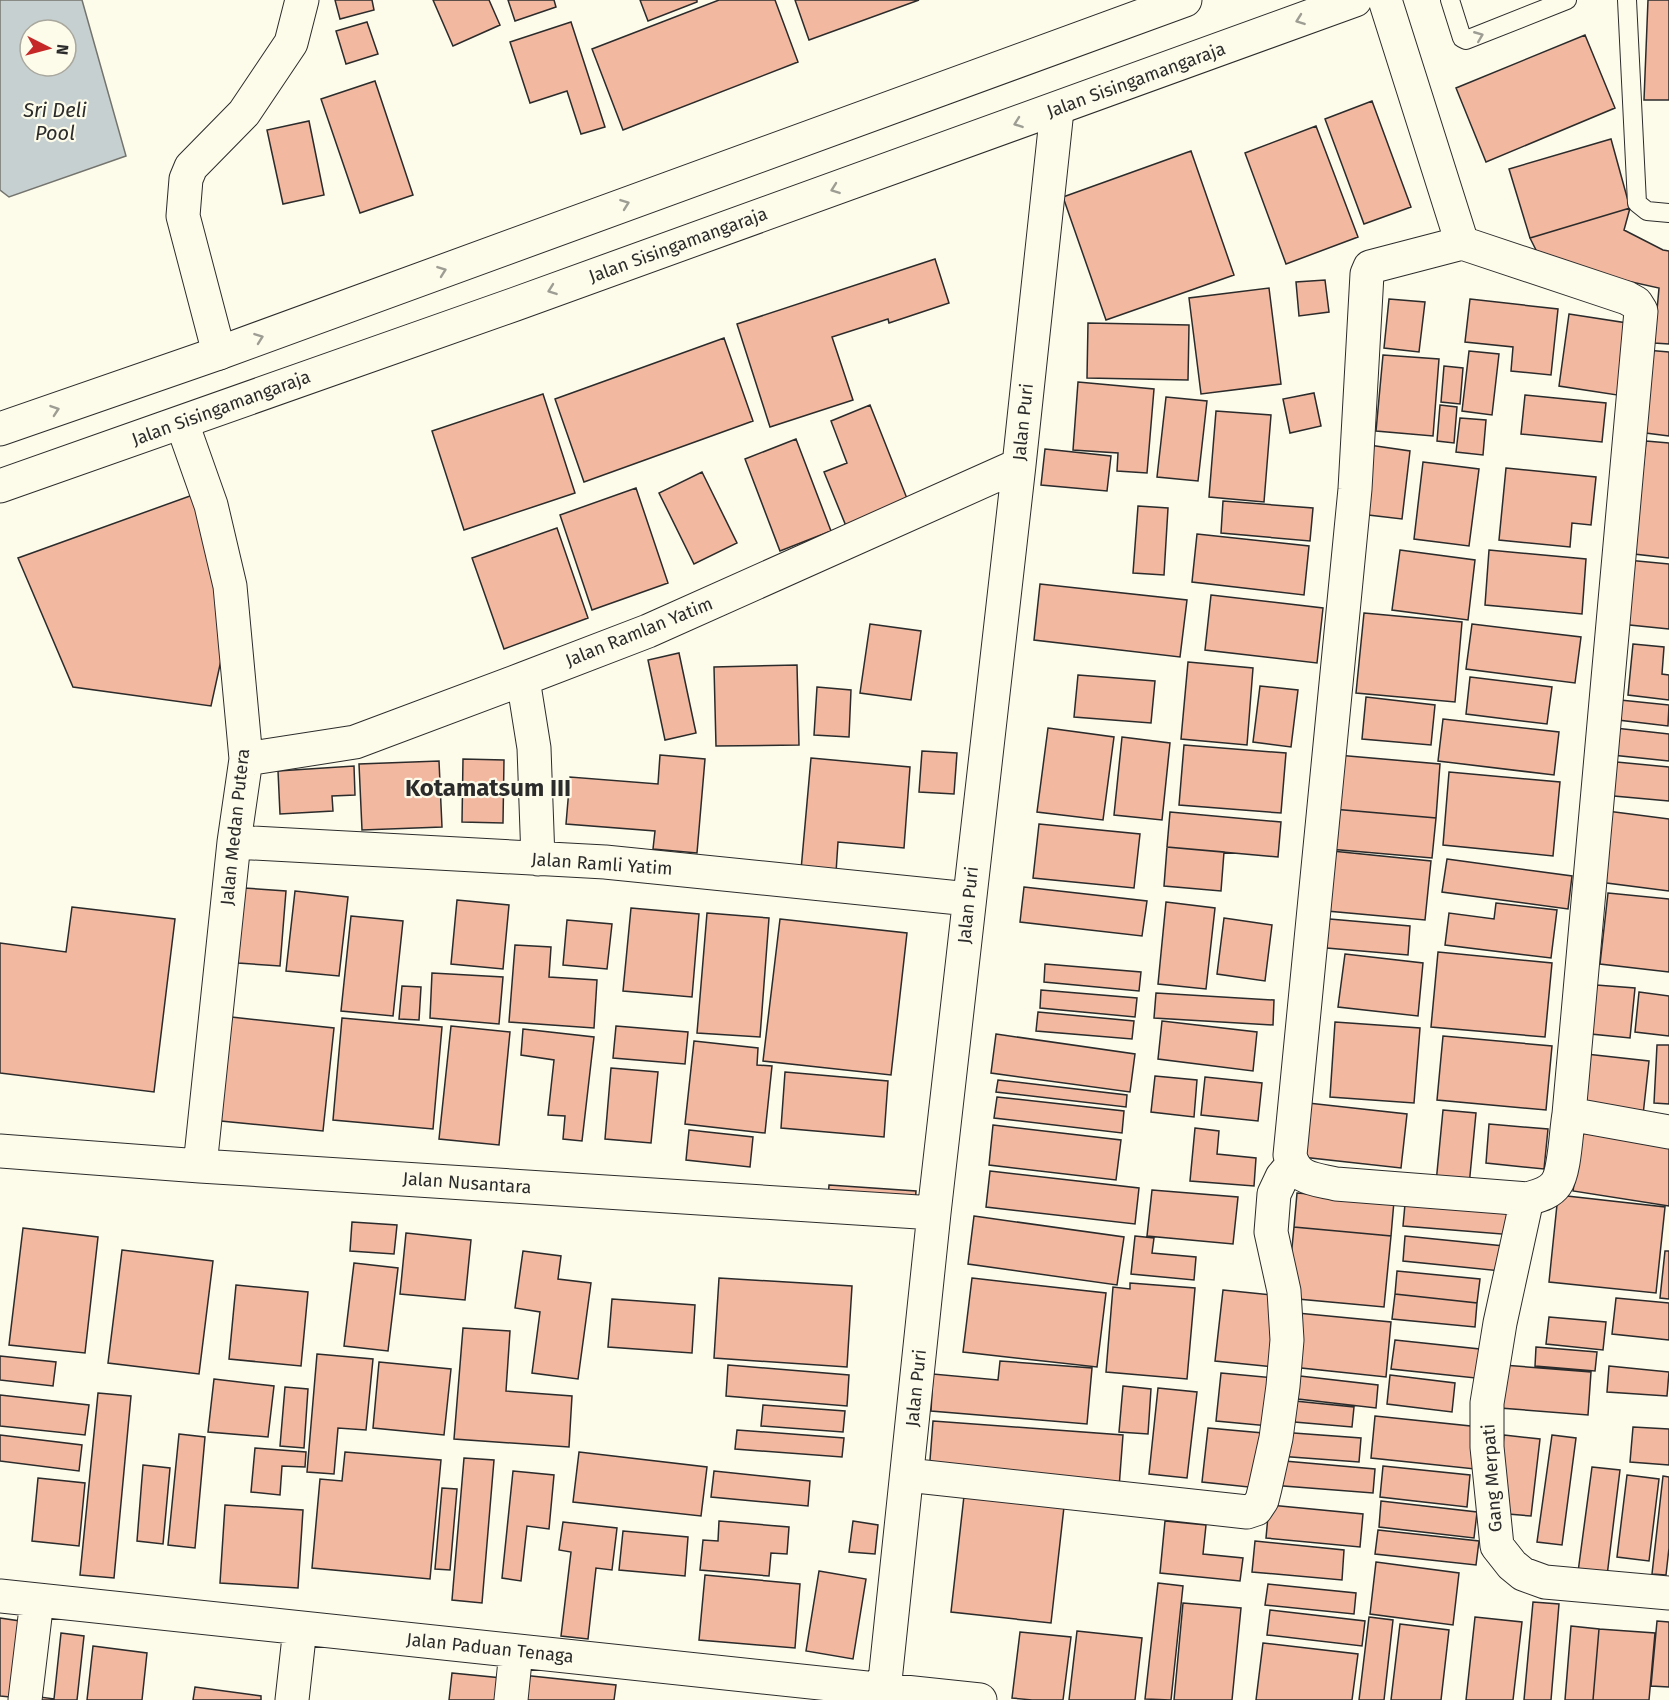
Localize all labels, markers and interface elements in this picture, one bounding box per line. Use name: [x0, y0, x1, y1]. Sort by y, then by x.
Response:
one-way arrow: [1295, 13, 1306, 26]
north arrow: [18, 18, 78, 78]
one-way arrow: [1473, 31, 1484, 43]
street label: Jalan Sisingamangaraja: [1044, 37, 1228, 123]
text: N: [52, 43, 72, 56]
water label: Sri Deli Pool: [22, 98, 87, 145]
one-way arrow: [1014, 116, 1024, 129]
one-way arrow: [830, 181, 841, 194]
one-way arrow: [620, 199, 630, 212]
street label: Jalan Sisingamangaraja: [586, 202, 770, 288]
one-way arrow: [436, 266, 447, 279]
one-way arrow: [547, 282, 558, 295]
one-way arrow: [253, 333, 264, 346]
street label: Jalan Sisingamangaraja: [129, 365, 313, 451]
street label: Jalan Puri: [1008, 382, 1038, 462]
one-way arrow: [49, 404, 60, 417]
street label: Jalan Ramlan Yatim: [562, 592, 716, 672]
street label: Jalan Medan Putera: [216, 747, 254, 907]
district label: Kotamatsum III: [405, 774, 571, 802]
street label: Jalan Ramli Yatim: [531, 848, 673, 880]
street label: Jalan Puri: [953, 865, 983, 945]
street label: Jalan Nusantara: [402, 1168, 532, 1198]
street label: Jalan Puri: [901, 1348, 931, 1428]
street label: Gang Merpati: [1477, 1423, 1507, 1533]
street label: Jalan Paduan Tenaga: [405, 1628, 575, 1668]

